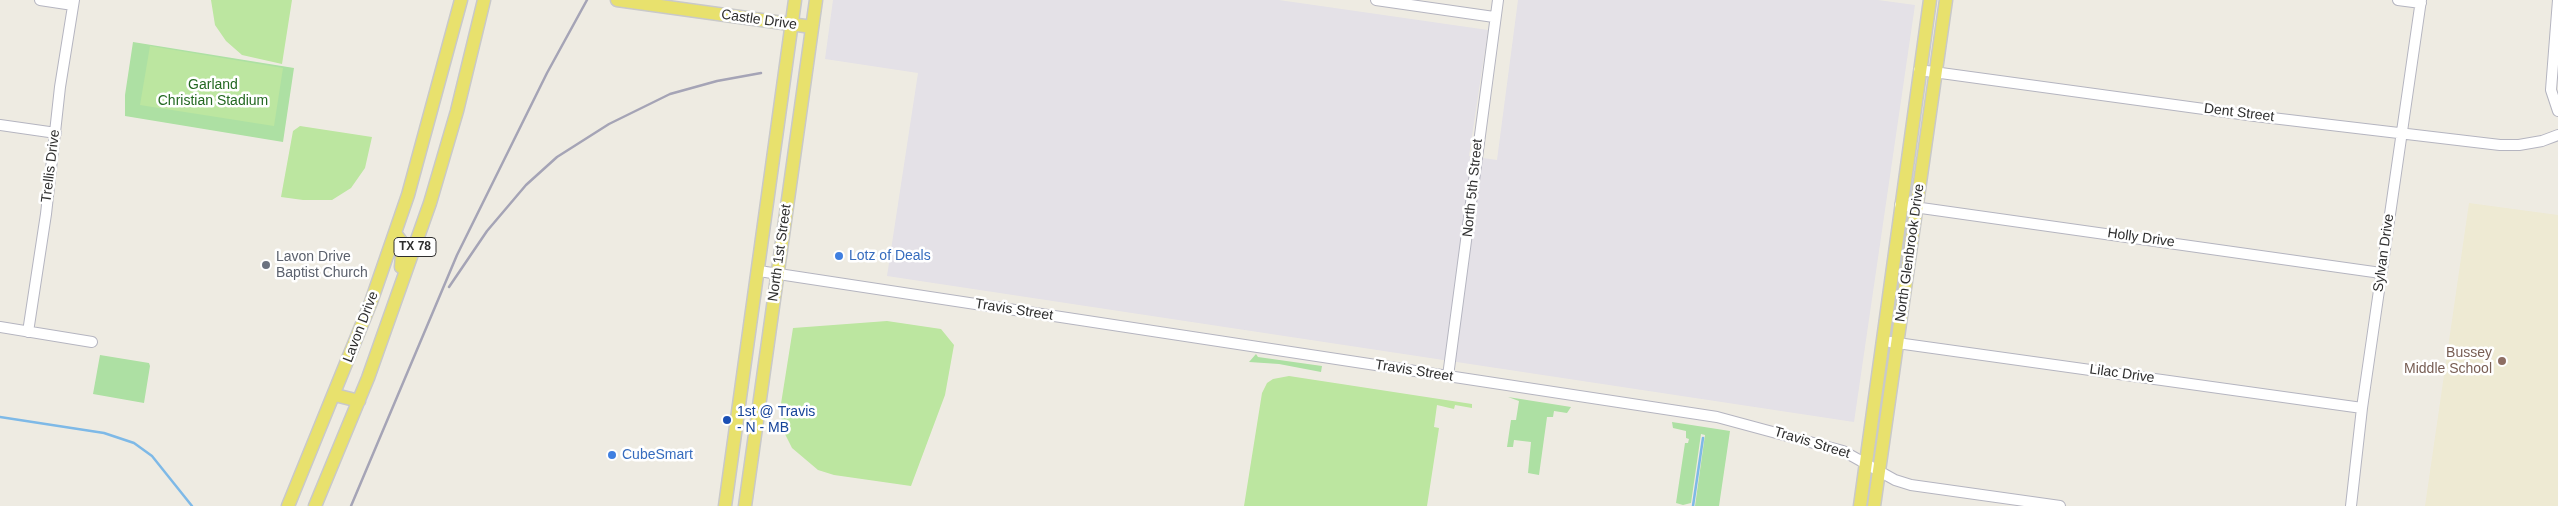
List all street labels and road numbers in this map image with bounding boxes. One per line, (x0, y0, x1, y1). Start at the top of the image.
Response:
street label: Castle Drive (720, 6, 798, 34)
street label: Dent Street (2203, 100, 2275, 126)
street label: Trellis Drive (38, 129, 64, 203)
street label: North 5th Street (1459, 138, 1487, 238)
street label: North Glenbrook Drive (1892, 183, 1928, 323)
street label: North 1st Street (765, 203, 795, 303)
street label: Sylvan Drive (2370, 213, 2398, 293)
street label: Holly Drive (2106, 225, 2176, 251)
road number: TX 78 (394, 238, 436, 256)
street label: Lavon Drive (340, 289, 382, 365)
street label: Travis Street (974, 296, 1054, 324)
street label: Travis Street (1374, 357, 1454, 385)
street label: Lilac Drive (2088, 361, 2156, 387)
street label: Travis Street (1772, 423, 1852, 463)

